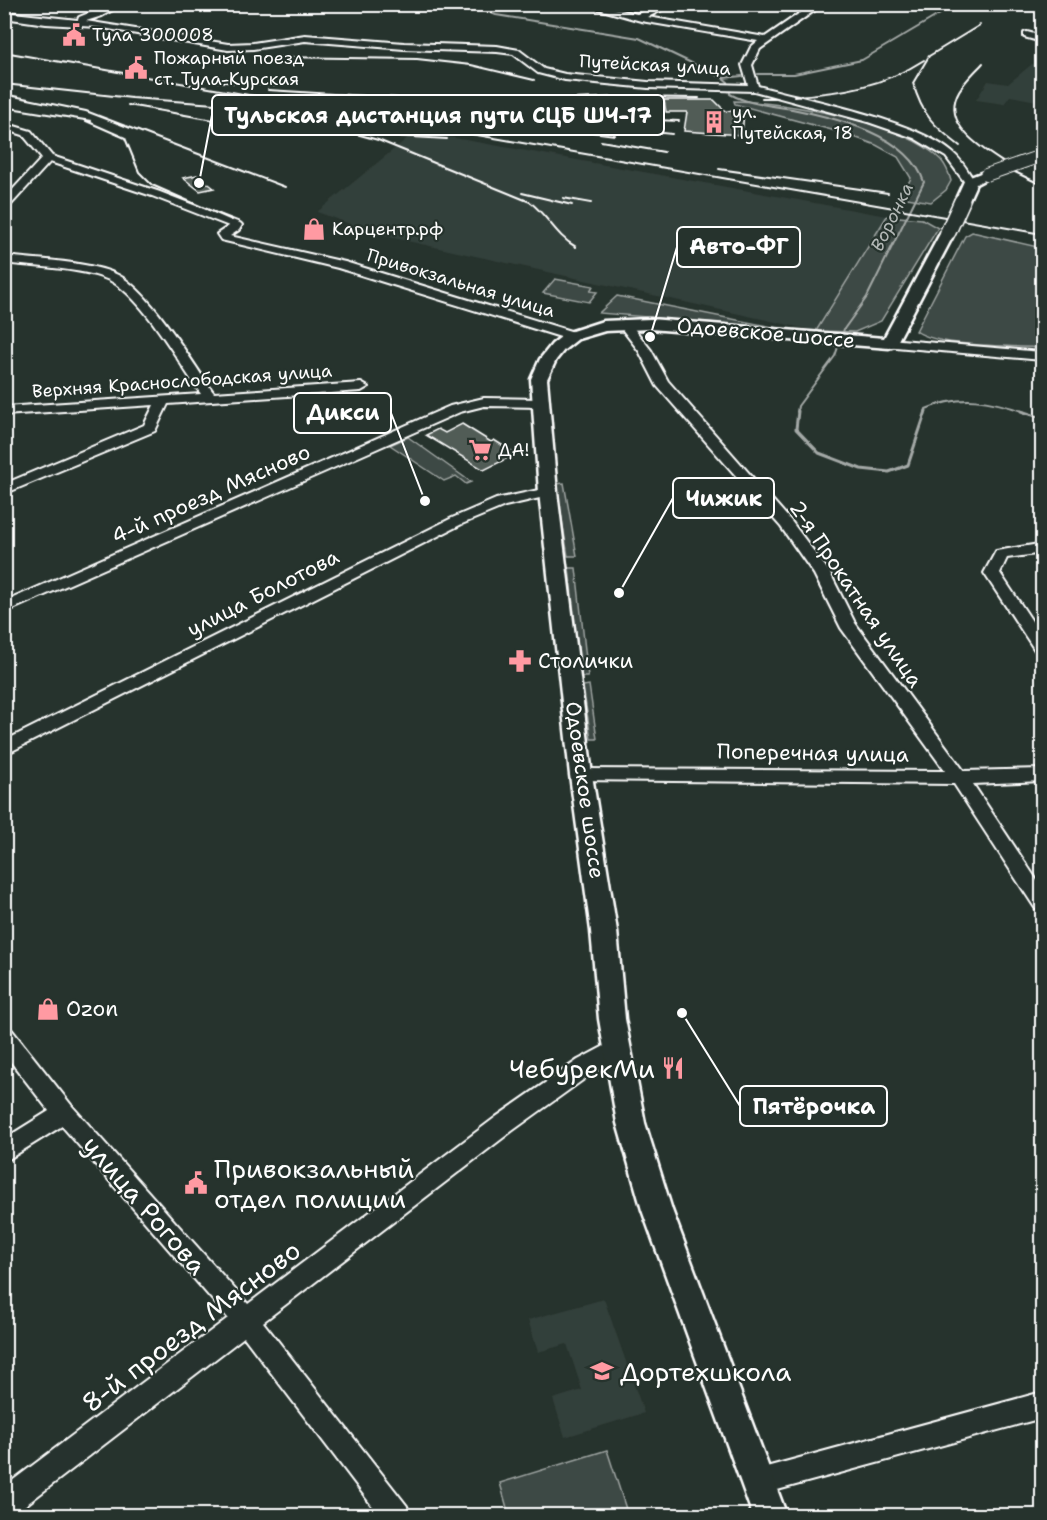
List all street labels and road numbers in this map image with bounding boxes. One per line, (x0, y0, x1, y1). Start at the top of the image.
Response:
street label: Путейская улица (579, 49, 731, 81)
street label: Привокзальная улица (364, 243, 558, 323)
street label: Одоевское шоссе (676, 311, 856, 355)
street label: Верхняя Краснослободская улица (31, 359, 333, 403)
street label: 4-й проезд Мясново (107, 438, 315, 550)
street label: 2-я Прокатная улица (783, 495, 929, 693)
street label: улица Болотова (182, 543, 344, 643)
street label: Одоевское шоссе (559, 700, 611, 880)
street label: Поперечная улица (717, 737, 909, 769)
street label: улица Рогова (75, 1128, 215, 1282)
street label: 8-й проезд Мясново (75, 1232, 307, 1420)

